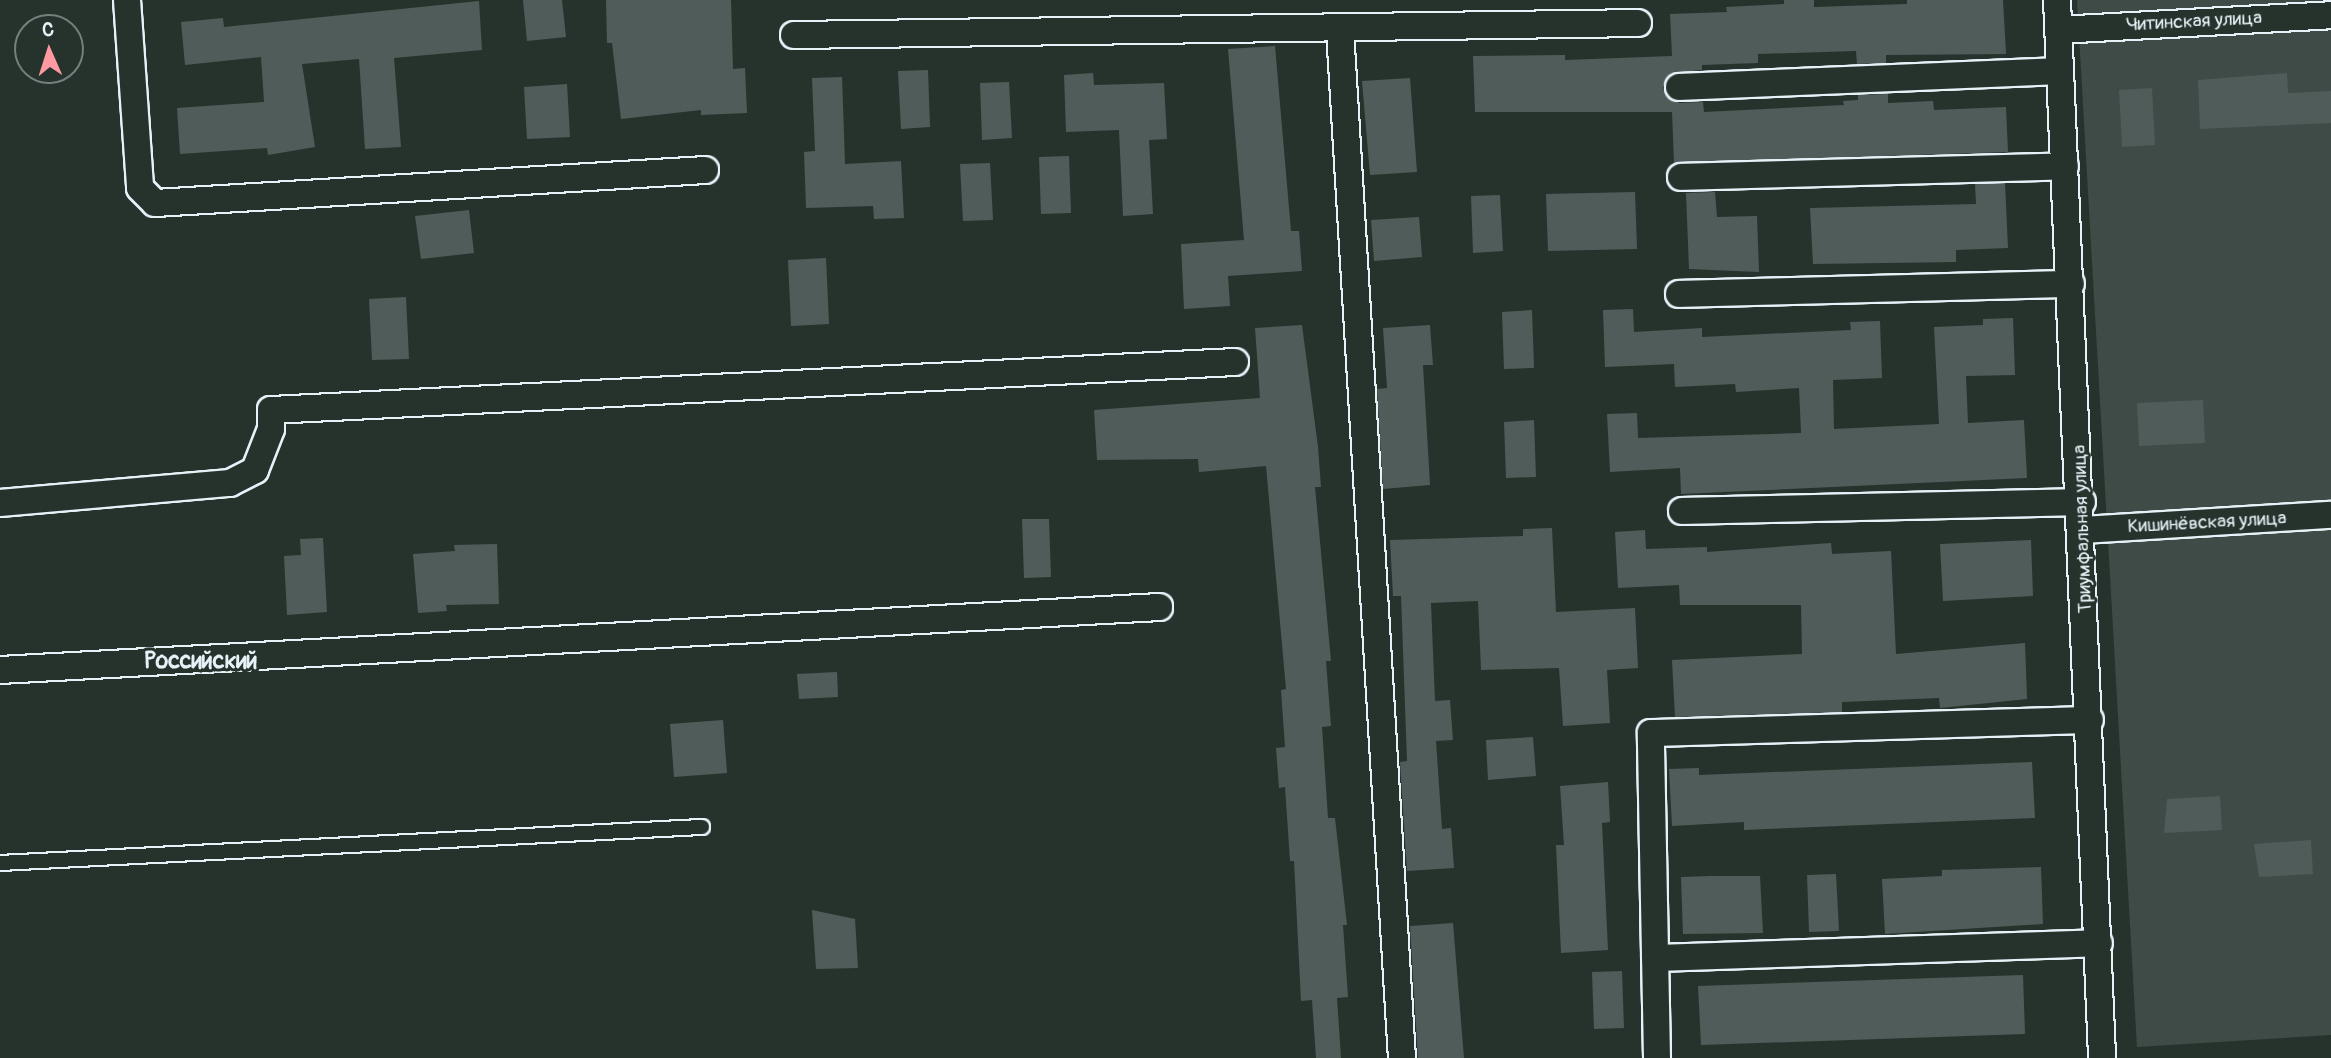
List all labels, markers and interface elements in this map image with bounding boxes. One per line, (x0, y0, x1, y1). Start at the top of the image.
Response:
street label: Читинская улица (2126, 7, 2262, 37)
north arrow (14, 14, 84, 84)
text: С (42, 18, 54, 42)
street label: Триумфальная улица (2069, 445, 2097, 613)
street label: Кишинёвская улица (2127, 507, 2287, 539)
district label: Российский (144, 647, 258, 675)

